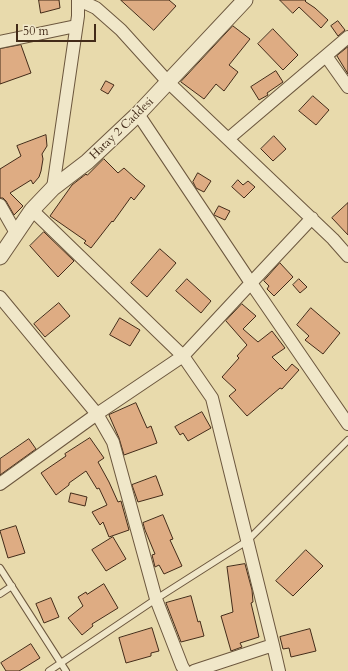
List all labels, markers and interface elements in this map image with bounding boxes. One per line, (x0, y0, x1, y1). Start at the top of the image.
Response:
scale bar (18, 16, 98, 42)
text: 50 m (23, 23, 49, 39)
street label: Hatay 2 Caddesi (87, 95, 157, 163)

